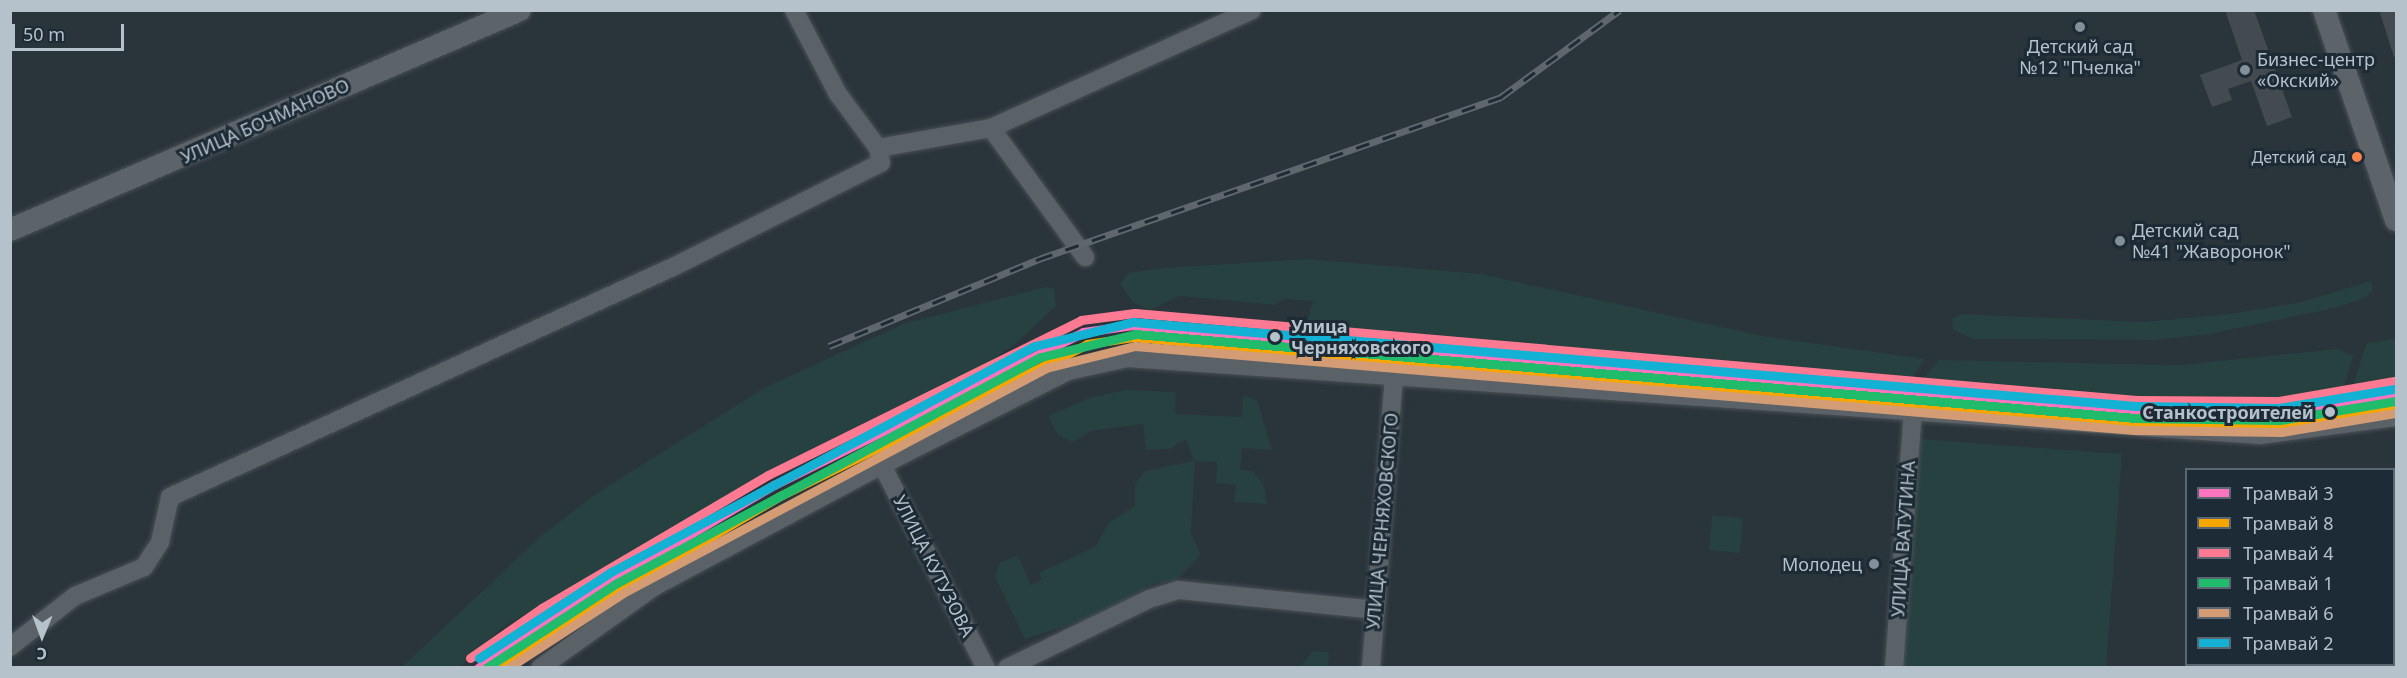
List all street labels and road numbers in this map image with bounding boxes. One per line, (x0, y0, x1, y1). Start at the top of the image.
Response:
street label: УЛИЦА БОЧМАНОВО (177, 74, 353, 168)
street label: УЛИЦА ЧЕРНЯХОВСКОГО (1362, 412, 1402, 630)
street label: УЛИЦА ВАТУТИНА (1887, 460, 1919, 618)
street label: УЛИЦА КУТУЗОВА (889, 492, 979, 640)

